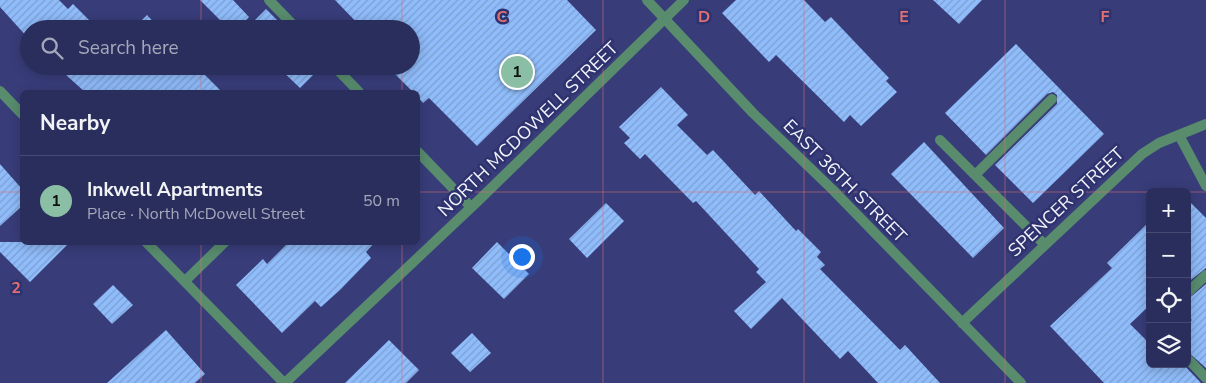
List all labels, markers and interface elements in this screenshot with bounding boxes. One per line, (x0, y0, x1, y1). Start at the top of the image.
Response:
text: C (497, 6, 508, 28)
text: D (698, 6, 710, 28)
text: E (899, 6, 909, 28)
text: F (1101, 6, 1110, 28)
search box (20, 20, 420, 75)
icon: search (38, 34, 66, 62)
text: Search here (78, 35, 179, 61)
street label: NORTH MCDOWELL STREET (433, 36, 624, 222)
pin: 1 (501, 53, 533, 91)
text: Nearby (40, 109, 110, 137)
street label: EAST 36TH STREET (778, 114, 912, 248)
street label: SPENCER STREET (1003, 142, 1129, 262)
text: Inkwell Apartments (87, 177, 263, 203)
map controls (1146, 188, 1191, 368)
button: + (1146, 188, 1191, 233)
text: 1 (51, 190, 61, 212)
text: 50 m (363, 190, 400, 212)
text: Place · North McDowell Street (87, 203, 305, 225)
button: − (1146, 233, 1191, 278)
your location (509, 244, 535, 270)
text: 2 (11, 277, 21, 299)
button: locate (1146, 278, 1191, 323)
button: layers (1146, 323, 1191, 368)

